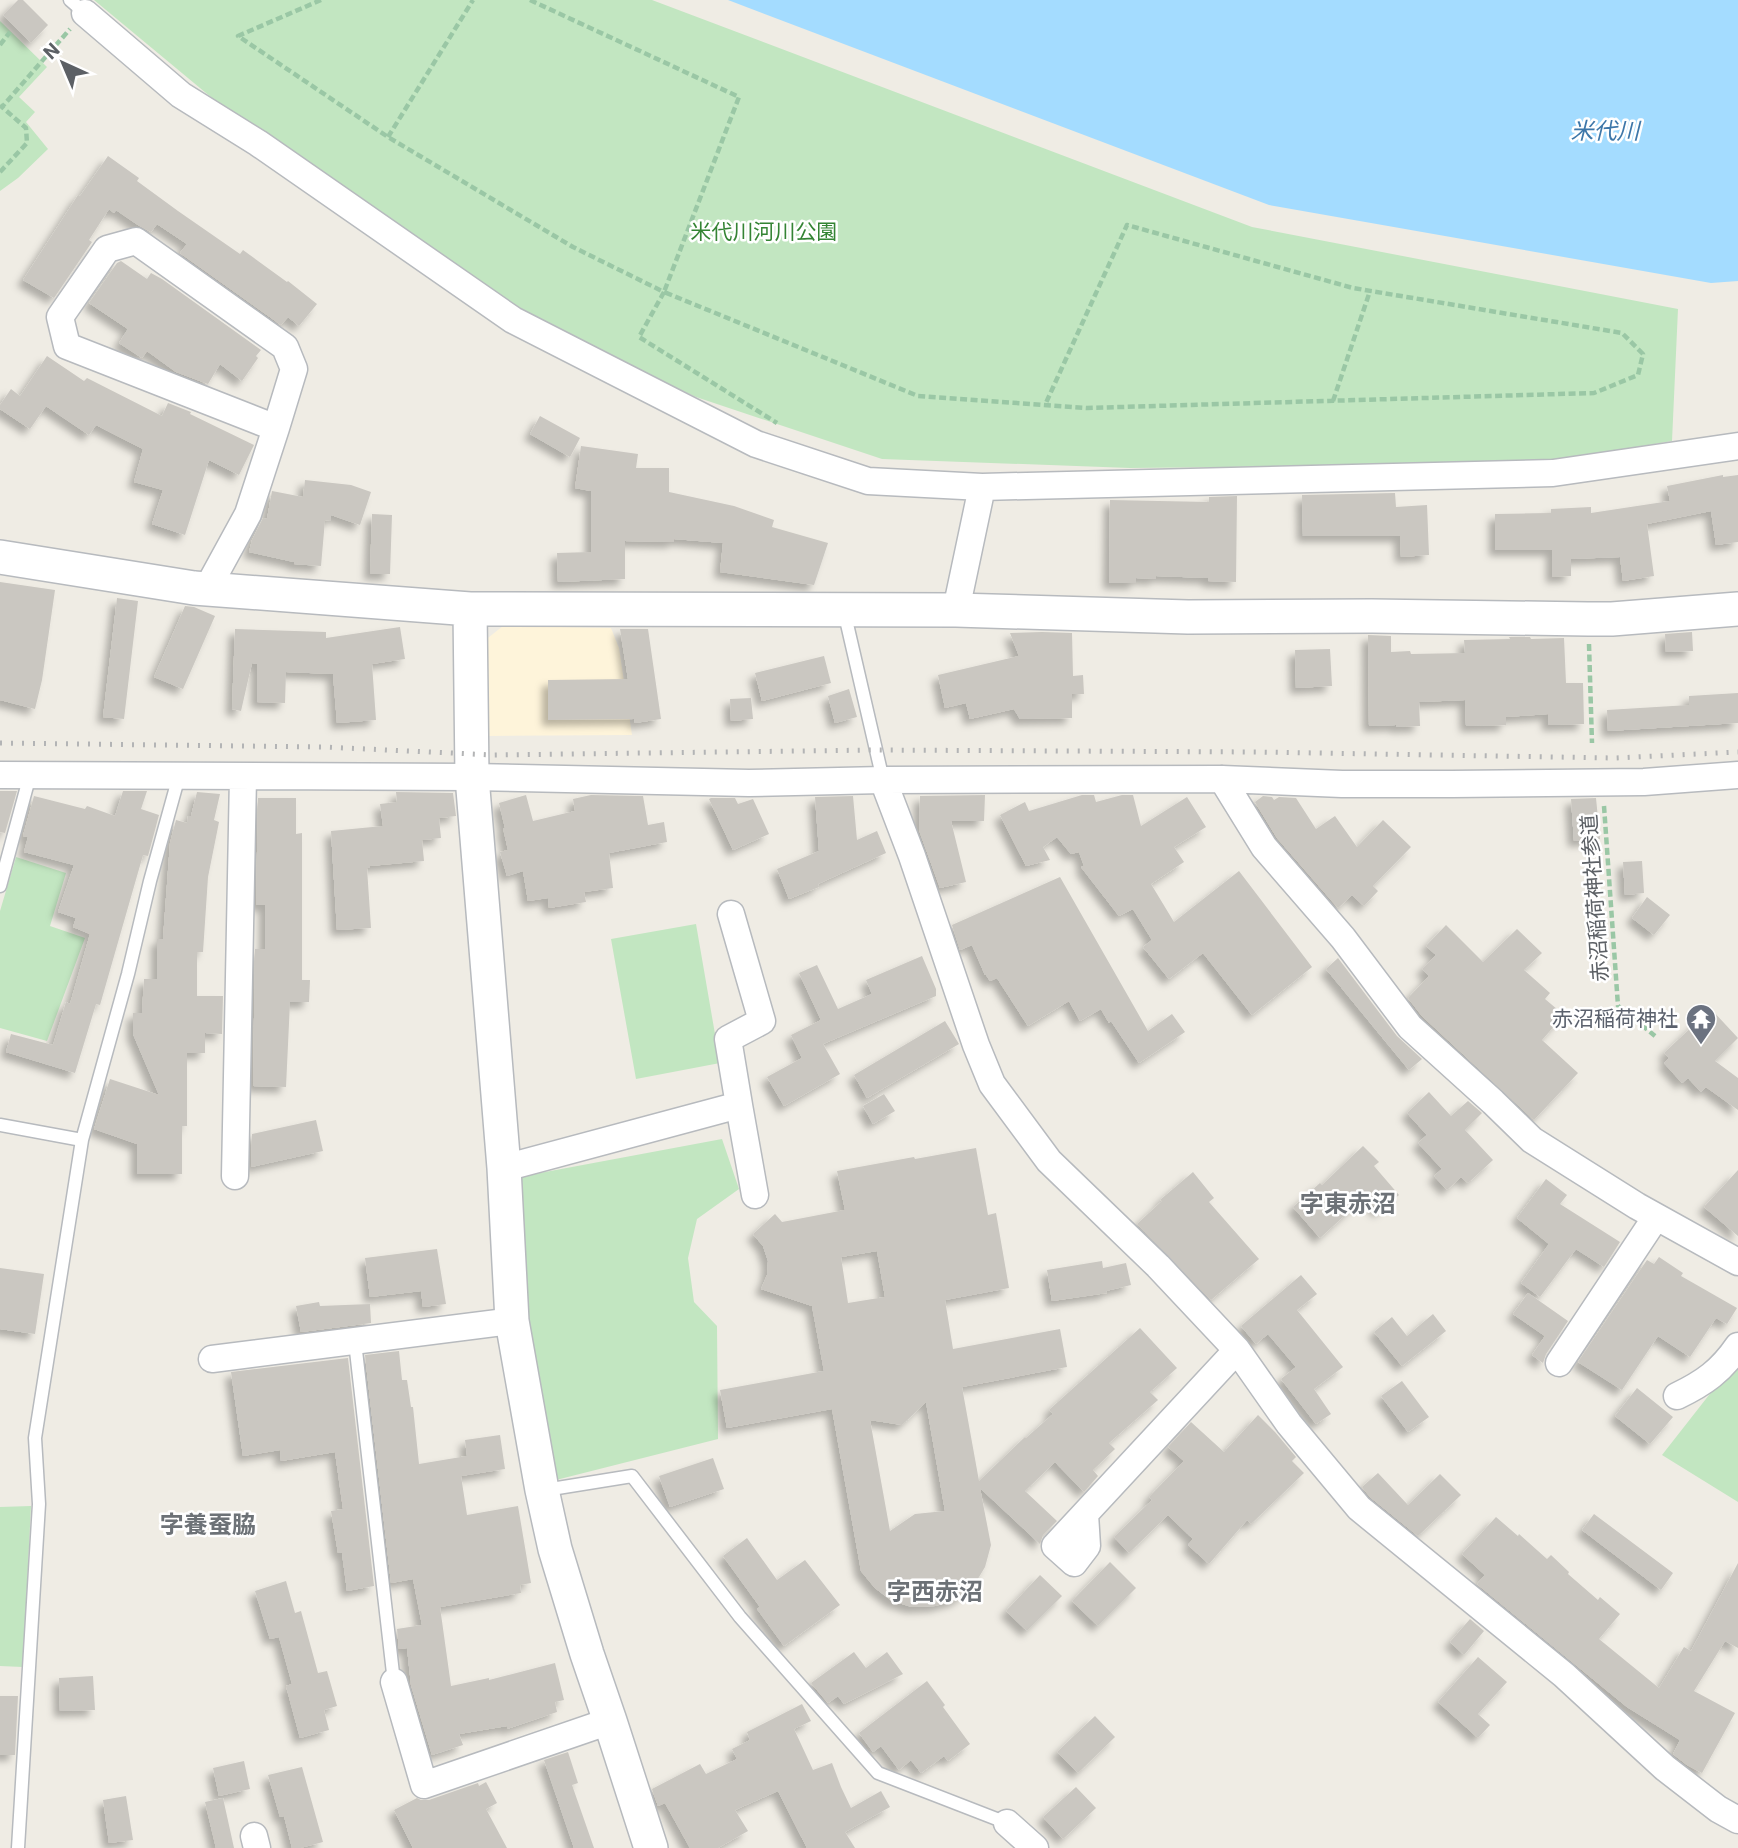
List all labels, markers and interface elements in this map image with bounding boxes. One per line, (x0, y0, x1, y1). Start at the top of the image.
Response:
north arrow (28, 28, 98, 98)
text: N (39, 38, 64, 64)
water label: 米代川 (1571, 118, 1643, 145)
park label: 米代川河川公園 (691, 220, 838, 244)
street label: 赤沼稲荷神社参道 (1577, 813, 1613, 983)
temple icon: 赤沼稲荷神社 (1684, 1002, 1718, 1046)
place label: 赤沼稲荷神社 (1552, 1007, 1678, 1031)
district label: 字東赤沼 (1300, 1190, 1396, 1218)
district label: 字養蚕脇 (160, 1511, 256, 1539)
district label: 字西赤沼 (887, 1578, 983, 1606)

